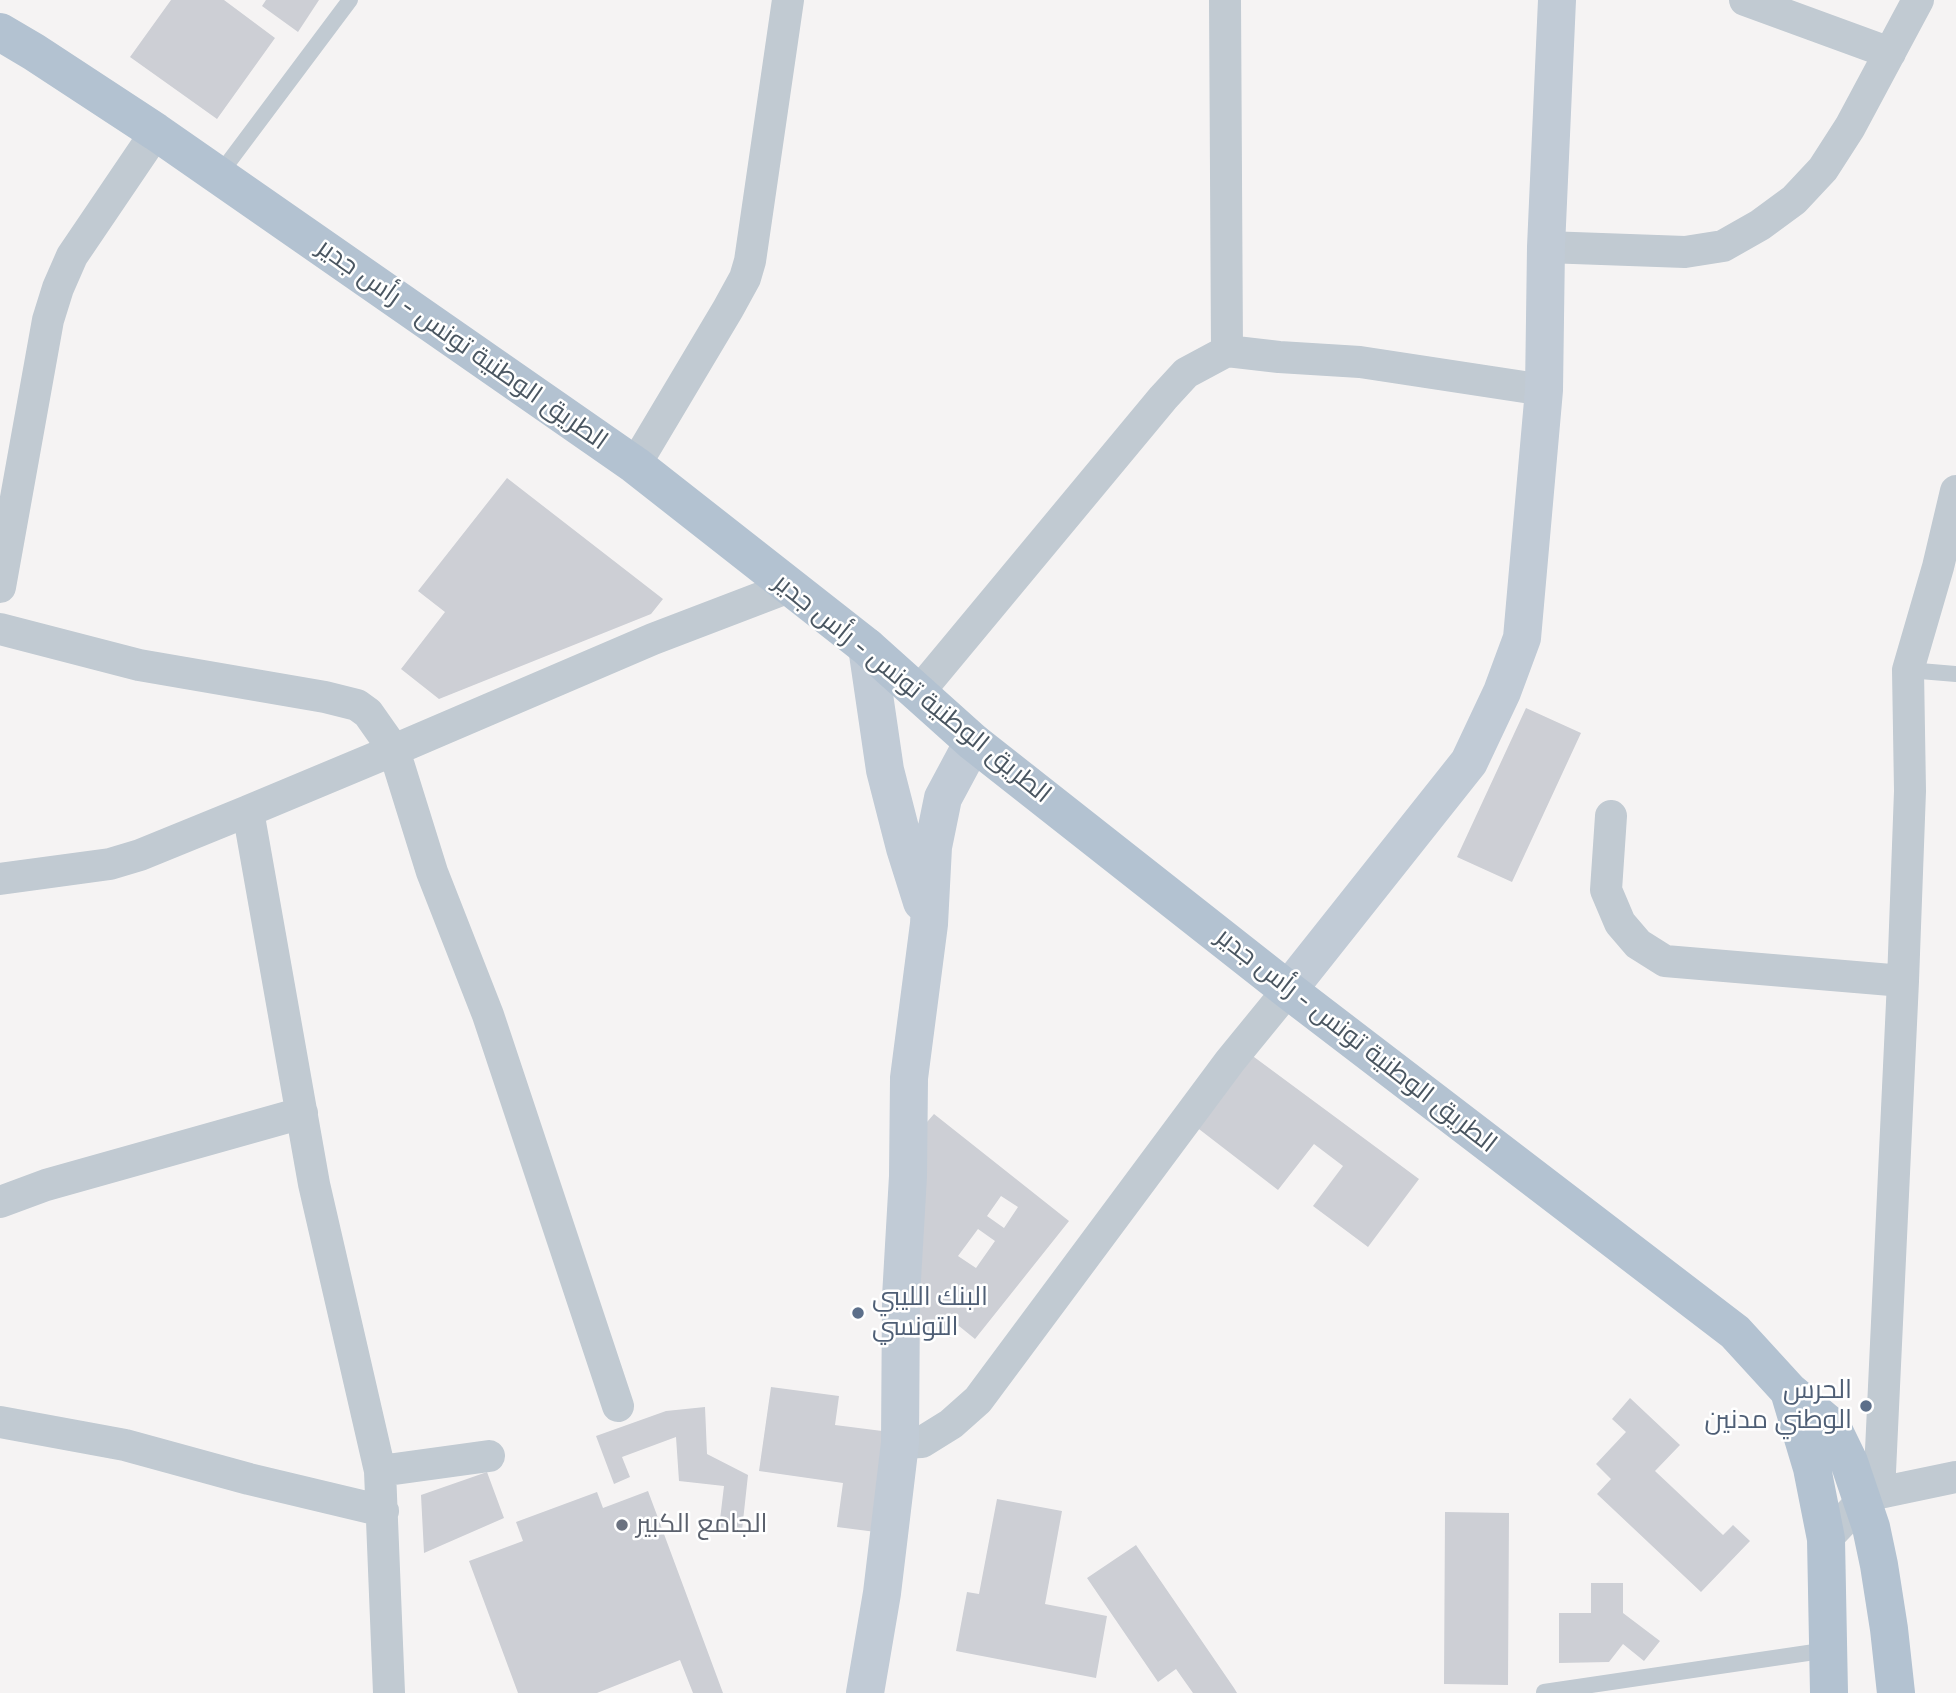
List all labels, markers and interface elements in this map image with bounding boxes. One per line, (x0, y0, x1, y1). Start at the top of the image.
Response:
street label: الطريق الوطنية تونس - رأس جدير (311, 233, 613, 457)
street label: الطريق الوطنية تونس - رأس جدير (767, 568, 1057, 810)
street label: الطريق الوطنية تونس - رأس جدير (1209, 922, 1503, 1160)
place label: البنك الليبي التونسي (872, 1282, 988, 1344)
marker: البنك الليبي التونسي (850, 1305, 866, 1321)
place label: الحرس الوطني مدنين (1705, 1375, 1852, 1436)
marker: الحرس الوطني مدنين (1858, 1398, 1874, 1414)
place label: الجامع الكبير (636, 1509, 768, 1541)
marker: الجامع الكبير (614, 1517, 630, 1533)

